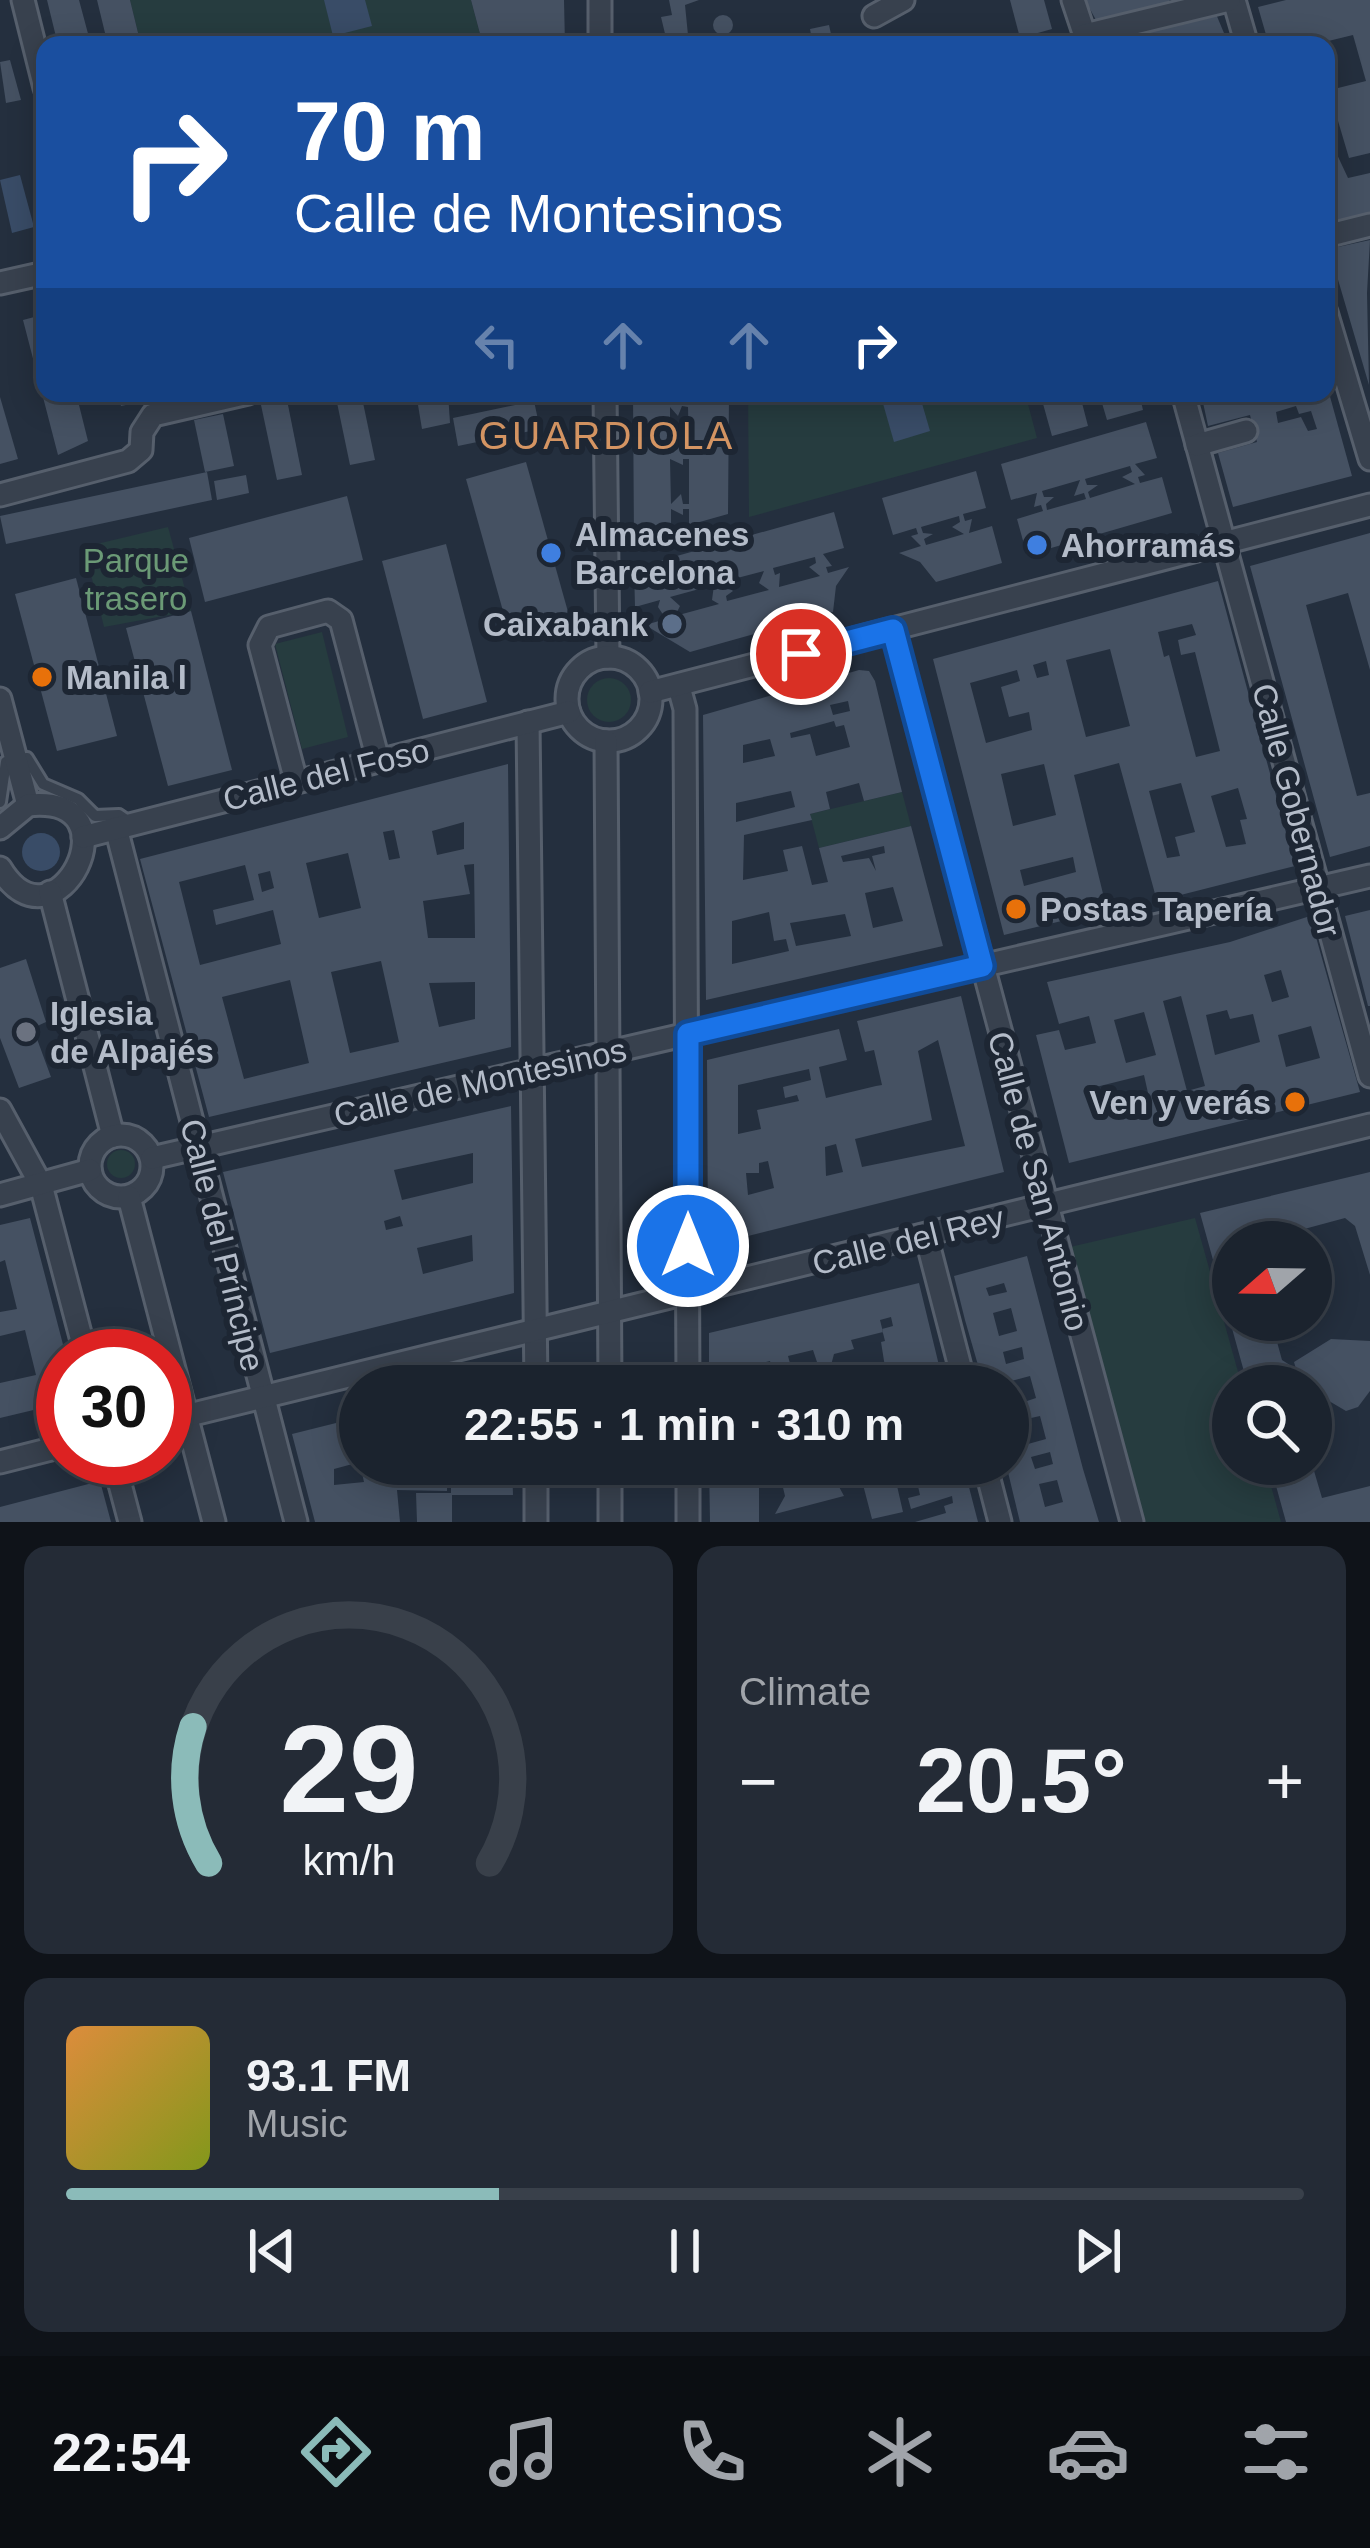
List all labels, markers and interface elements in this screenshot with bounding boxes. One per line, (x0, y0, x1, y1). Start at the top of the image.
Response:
icon: right (96, 84, 252, 240)
text: 70 m (294, 84, 485, 178)
text: Calle de Montesinos (294, 183, 783, 243)
icon: left (464, 312, 530, 378)
icon: ahead (590, 312, 656, 378)
icon: ahead (716, 312, 782, 378)
icon: right (842, 312, 908, 378)
district label: GUARDIOLA (479, 414, 735, 457)
place label: Almacenes Barcelona (575, 516, 749, 591)
place label: Ahorramás (1061, 527, 1235, 564)
marker: Ahorramás (1024, 532, 1050, 558)
marker: Almacenes Barcelona (538, 540, 564, 566)
park label: Parque trasero (83, 542, 189, 617)
pin (750, 603, 852, 705)
place label: Caixabank (483, 606, 649, 643)
marker: Caixabank (659, 611, 685, 637)
icon: arrive (768, 621, 834, 687)
place label: Manila l (66, 659, 187, 696)
marker: Manila l (29, 664, 55, 690)
street label: Calle Gobernador (1245, 680, 1348, 941)
street label: Calle del Foso (219, 731, 433, 818)
place label: Postas Tapería (1040, 891, 1273, 928)
marker: Postas Tapería (1003, 896, 1029, 922)
place label: Iglesia de Alpajés (50, 995, 214, 1070)
marker: Iglesia de Alpajés (13, 1019, 39, 1045)
street label: Calle de San Antonio (981, 1027, 1096, 1335)
street label: Calle de Montesinos (330, 1031, 630, 1134)
place label: Ven y verás (1089, 1084, 1271, 1121)
marker: Ven y verás (1282, 1089, 1308, 1115)
street label: Calle del Príncipe (173, 1115, 272, 1375)
position arrow (625, 1183, 751, 1309)
street label: Calle del Rey (808, 1199, 1008, 1282)
north arrow (1212, 1221, 1332, 1341)
map controls (1212, 1221, 1332, 1485)
speed limit sign: 30 (36, 1329, 192, 1485)
button: search (1212, 1365, 1332, 1485)
text: 22:55 · 1 min · 310 m (464, 1399, 904, 1450)
text: Climate (739, 1670, 871, 1713)
text: 29 (279, 1699, 418, 1838)
text: 20.5° (916, 1731, 1127, 1831)
text: − (739, 1744, 778, 1818)
text: + (1265, 1744, 1304, 1818)
text: km/h (302, 1836, 395, 1884)
text: 93.1 FM (246, 2050, 411, 2101)
text: Music (246, 2102, 348, 2145)
icon: previous (239, 2218, 305, 2284)
icon: pause (652, 2218, 718, 2284)
icon: next (1065, 2218, 1131, 2284)
icon: directions (294, 2410, 378, 2494)
icon: music (482, 2410, 566, 2494)
icon: phone (670, 2410, 754, 2494)
icon: climate (858, 2410, 942, 2494)
icon: car (1046, 2410, 1130, 2494)
icon: filters (1234, 2410, 1318, 2494)
text: 22:54 (52, 2422, 190, 2482)

